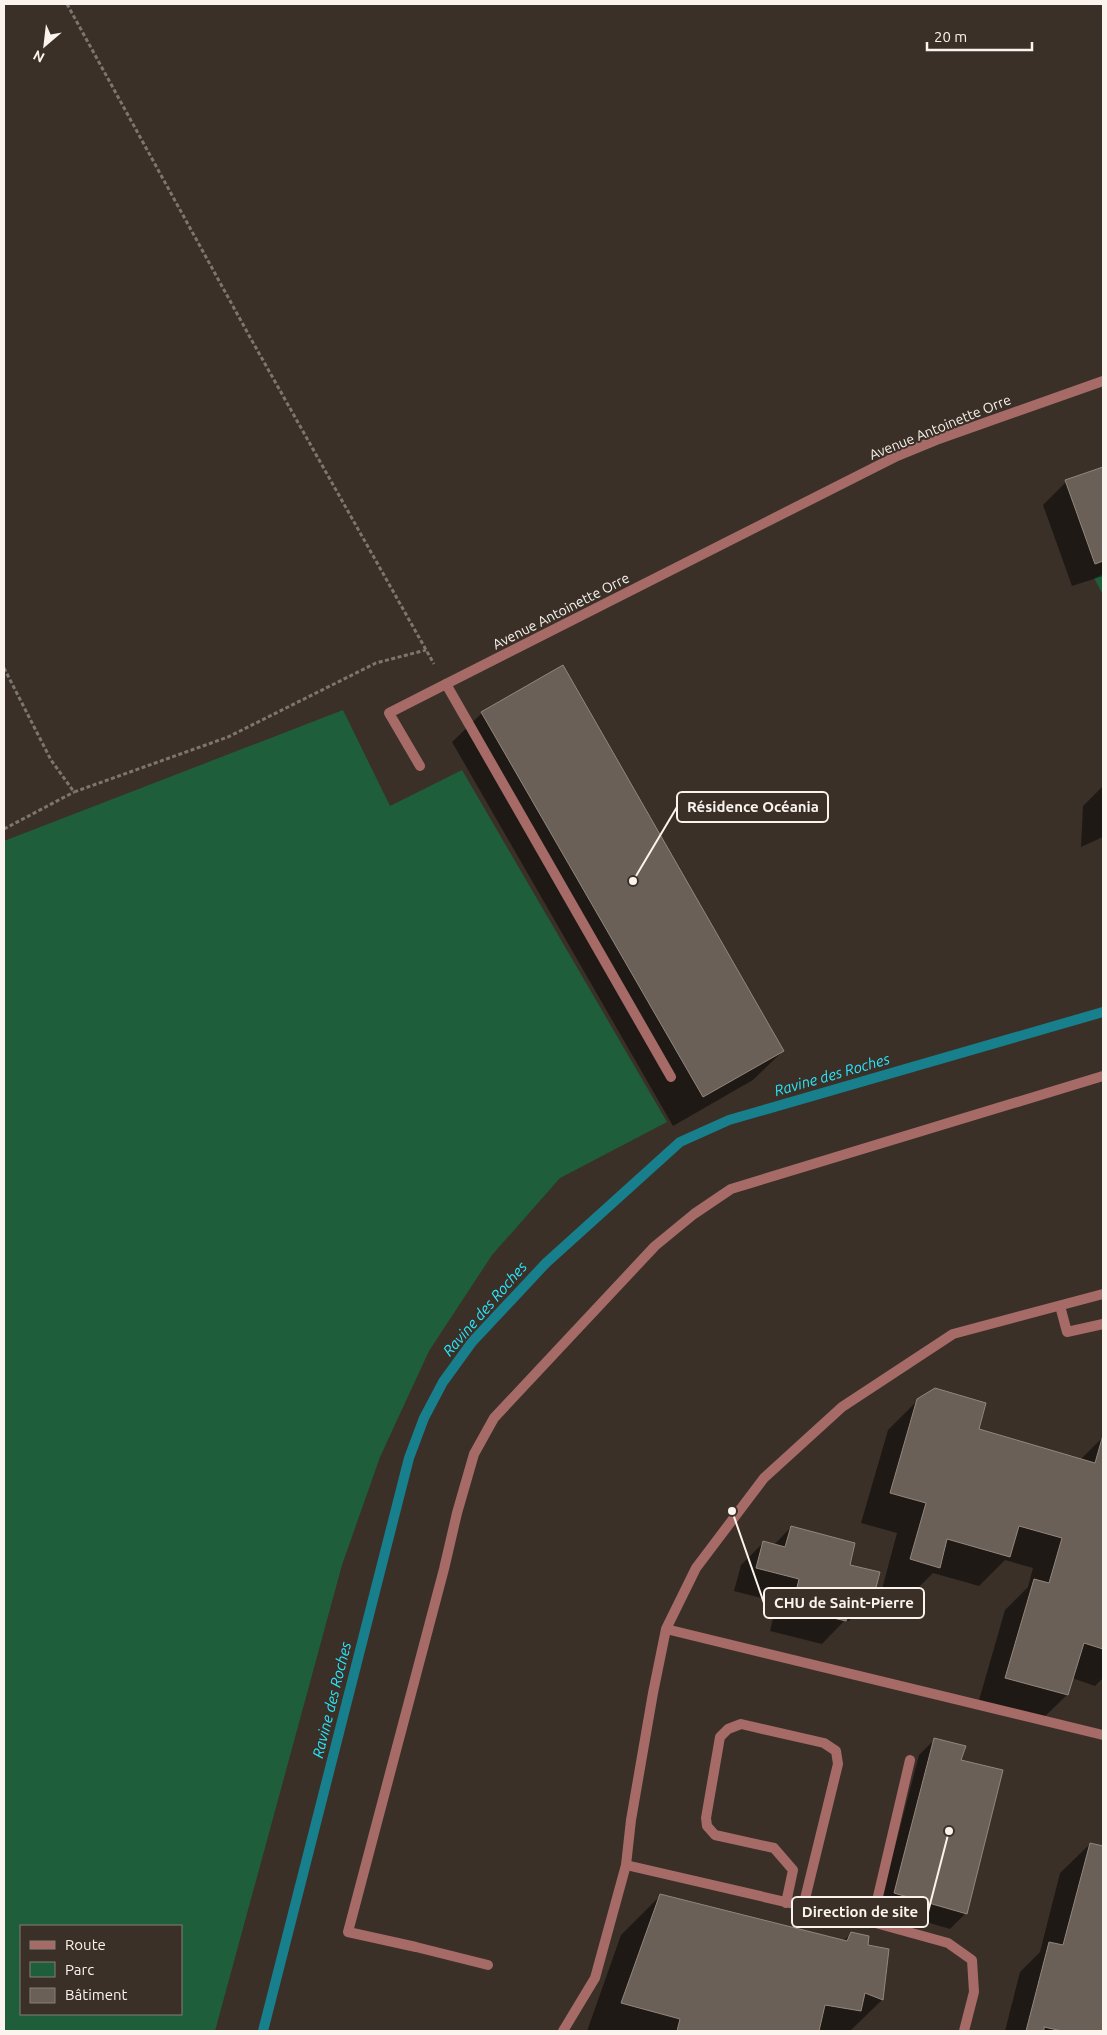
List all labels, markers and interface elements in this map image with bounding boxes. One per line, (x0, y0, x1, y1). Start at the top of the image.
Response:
north arrow (20, 20, 70, 70)
scale bar (927, 20, 1032, 52)
text: 20 m (934, 28, 967, 45)
text: N (31, 47, 47, 66)
street label: Avenue Antoinette Orre (867, 391, 1013, 463)
street label: Avenue Antoinette Orre (490, 570, 632, 652)
callout: Résidence Océania (677, 792, 828, 822)
text: Résidence Océania (687, 798, 819, 815)
water label: Ravine des Roches (772, 1050, 892, 1099)
water label: Ravine des Roches (439, 1258, 531, 1359)
callout: CHU de Saint-Pierre (764, 1588, 924, 1618)
text: CHU de Saint-Pierre (774, 1594, 914, 1611)
water label: Ravine des Roches (309, 1639, 354, 1760)
callout: Direction de site (792, 1897, 928, 1927)
text: Direction de site (802, 1903, 918, 1920)
legend (20, 1925, 182, 2015)
text: Route (65, 1936, 106, 1953)
text: Parc (65, 1961, 94, 1978)
text: Bâtiment (65, 1986, 128, 2003)

